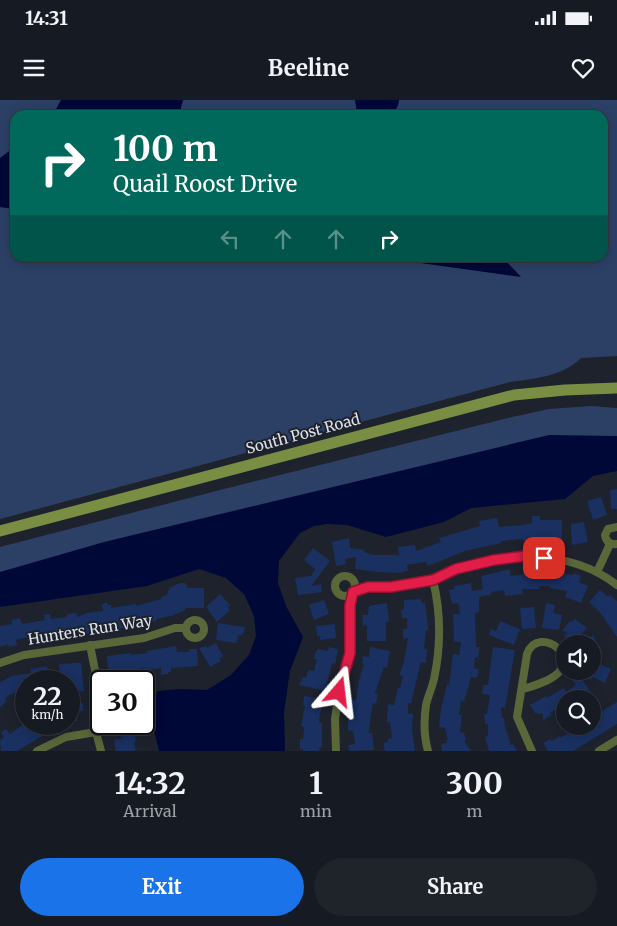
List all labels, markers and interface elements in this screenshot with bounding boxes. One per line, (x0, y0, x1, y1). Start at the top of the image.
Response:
text: 14:31 (25, 6, 68, 30)
icon: menu (20, 54, 48, 82)
text: Beeline (268, 54, 349, 82)
icon: heart (569, 54, 597, 82)
text: 100 m (113, 127, 218, 171)
icon: right (30, 130, 95, 195)
text: Quail Roost Drive (113, 170, 297, 198)
icon: left (216, 225, 244, 253)
icon: ahead (269, 225, 297, 253)
icon: ahead (322, 225, 350, 253)
icon: right (375, 225, 403, 253)
street label: South Post Road (244, 409, 362, 458)
pin (523, 537, 565, 579)
icon: arrive (530, 544, 558, 572)
street label: Hunters Run Way (26, 610, 154, 649)
map controls (556, 635, 601, 735)
button: sound (556, 635, 601, 680)
position arrow (312, 665, 364, 717)
speed limit sign: 30 (90, 670, 155, 735)
text: 22 (33, 680, 62, 712)
button: search (556, 690, 601, 735)
text: km/h (32, 707, 63, 722)
text: 14:32 (114, 764, 186, 802)
text: 1 (309, 764, 323, 802)
text: 300 (446, 764, 503, 802)
text: Arrival (123, 801, 177, 821)
text: min (300, 801, 332, 821)
text: m (466, 801, 482, 821)
button: Exit (20, 858, 304, 916)
button: Share (314, 858, 597, 916)

